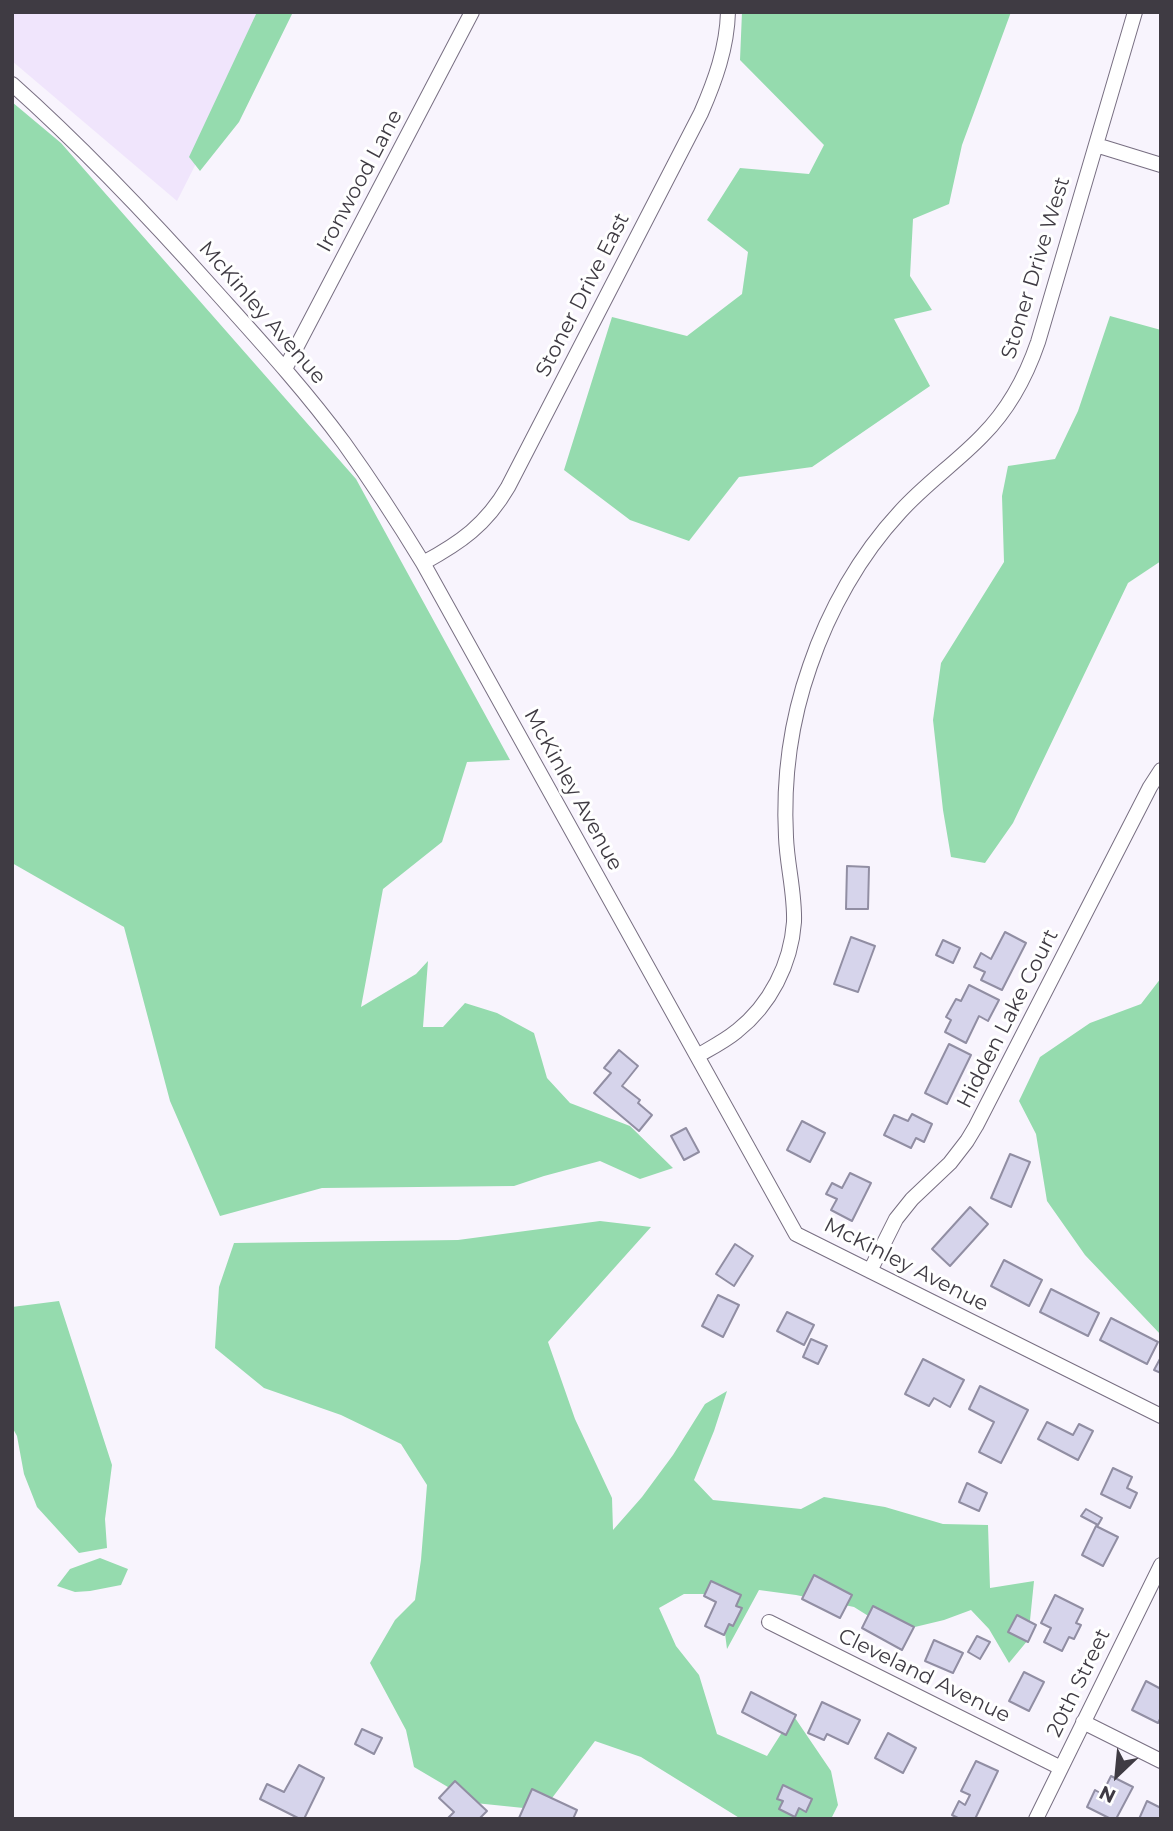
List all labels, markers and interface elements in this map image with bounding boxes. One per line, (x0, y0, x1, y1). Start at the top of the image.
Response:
street label: Ironwood Lane (312, 106, 408, 256)
street label: Stoner Drive West (996, 174, 1076, 362)
street label: Stoner Drive East (531, 209, 635, 381)
street label: McKinley Avenue (193, 236, 331, 390)
street label: McKinley Avenue (518, 705, 628, 875)
street label: Hidden Lake Court (952, 925, 1064, 1113)
street label: McKinley Avenue (820, 1213, 992, 1317)
street label: Cleveland Avenue (834, 1623, 1014, 1729)
street label: 20th Street (1042, 1625, 1116, 1741)
north arrow (1082, 1740, 1152, 1810)
text: N (1096, 1781, 1120, 1808)

